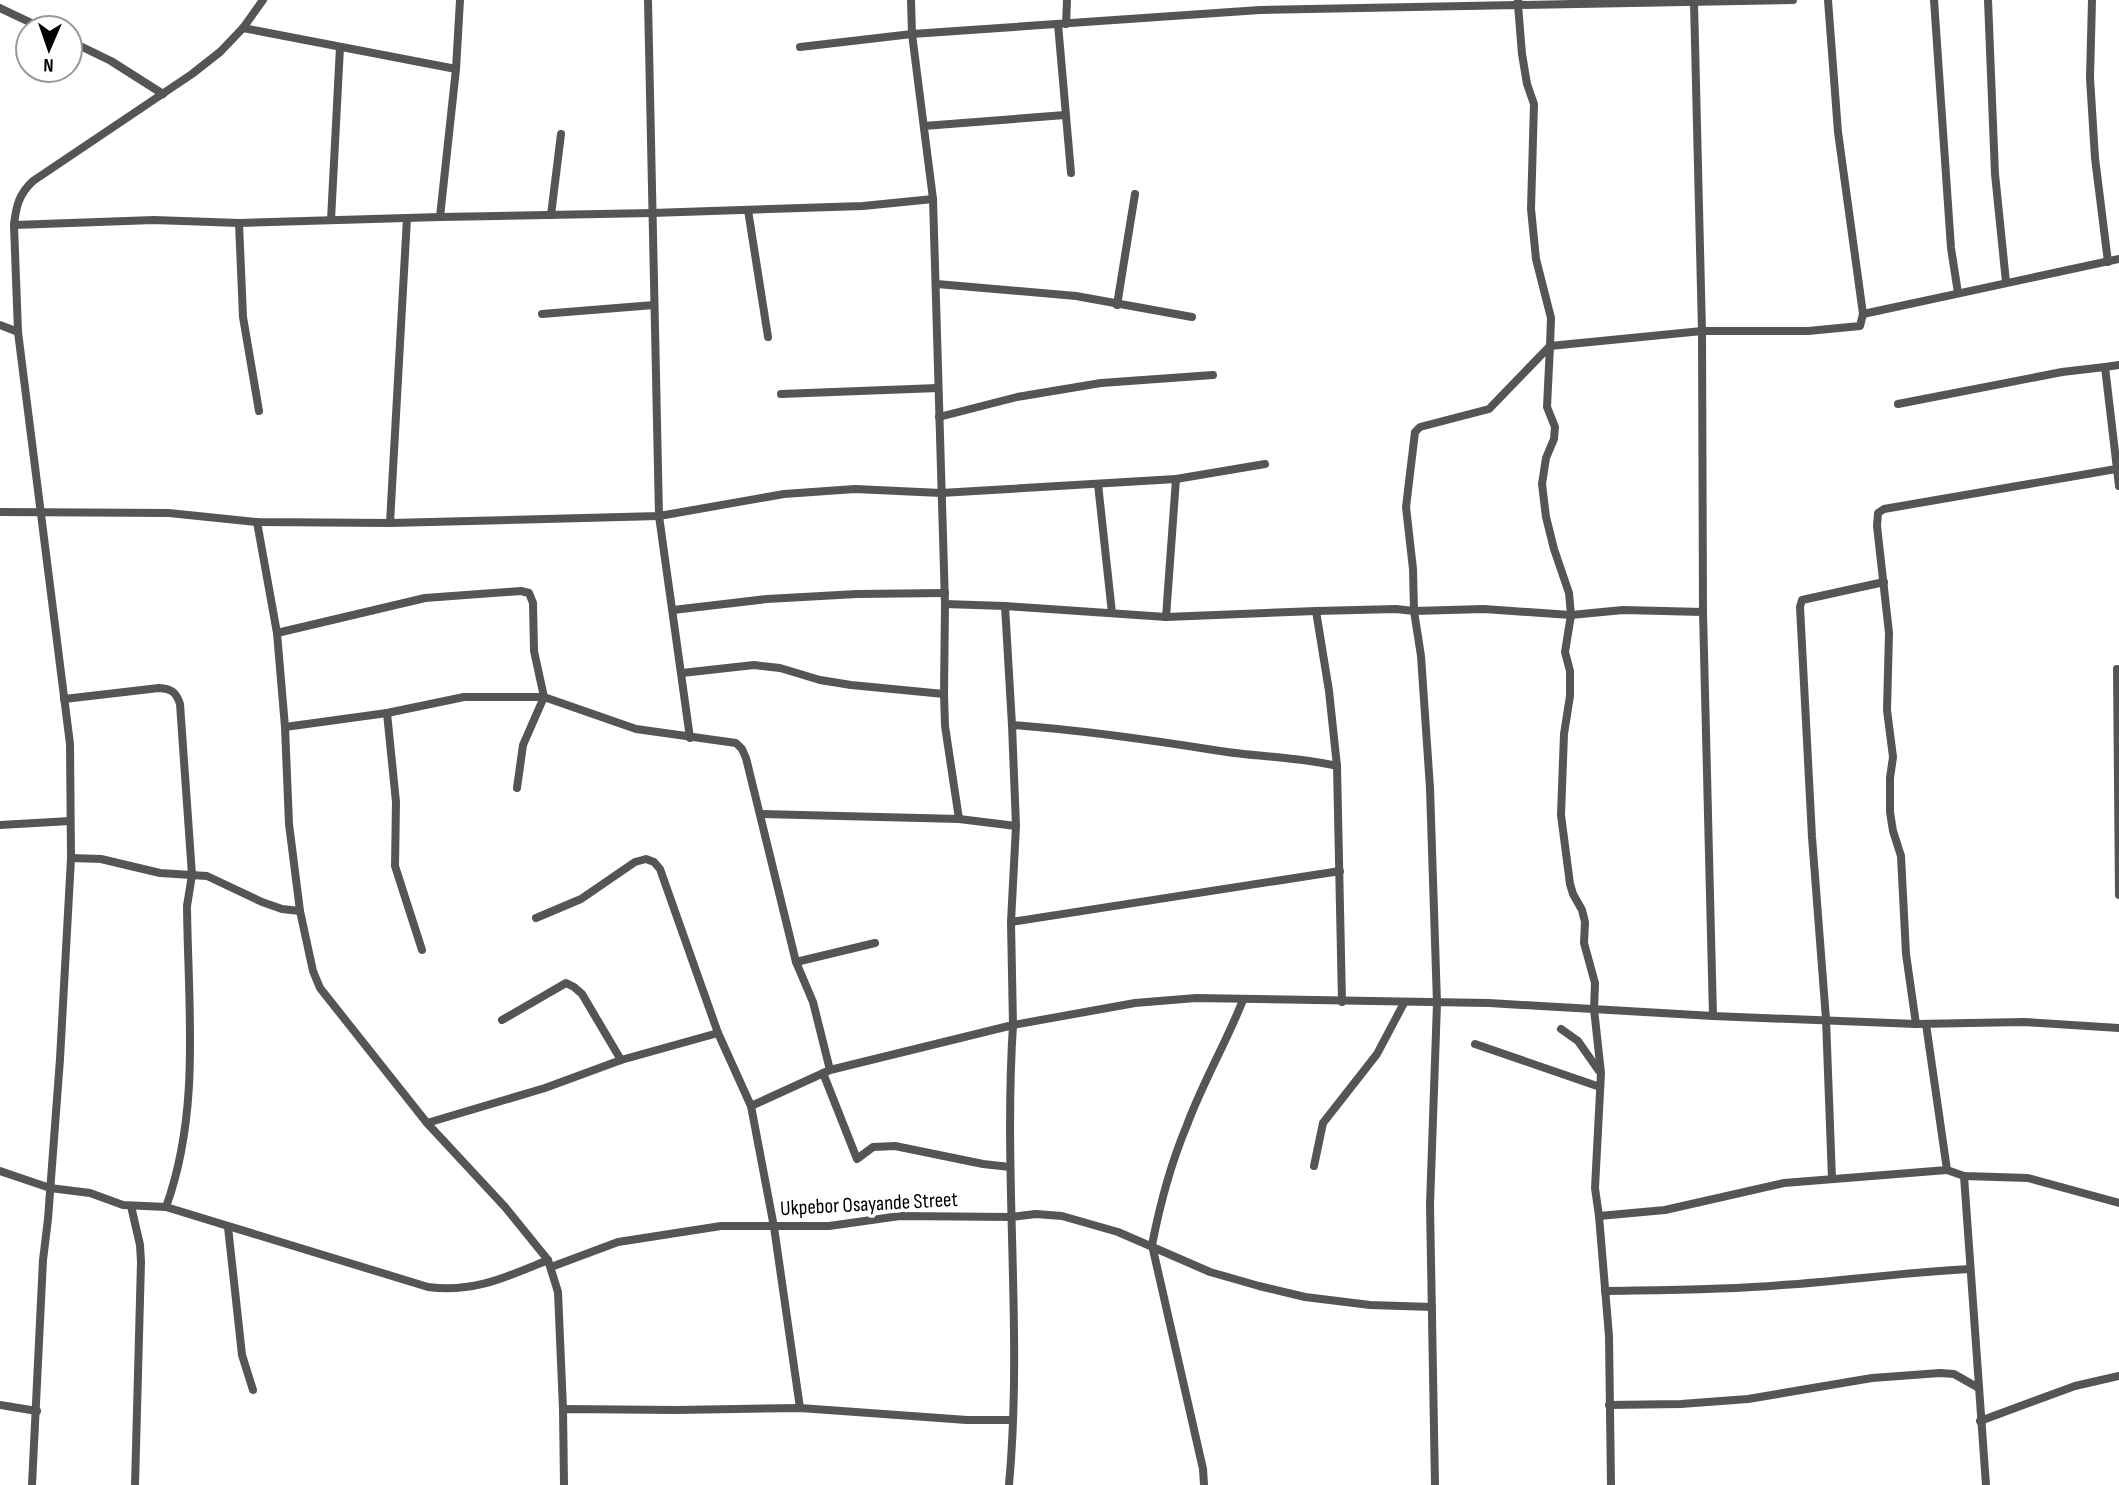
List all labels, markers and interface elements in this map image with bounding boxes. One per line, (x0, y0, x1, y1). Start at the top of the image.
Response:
north arrow (14, 14, 84, 84)
text: N (43, 53, 54, 76)
street label: Ukpebor Osayande Street (780, 1187, 958, 1221)

